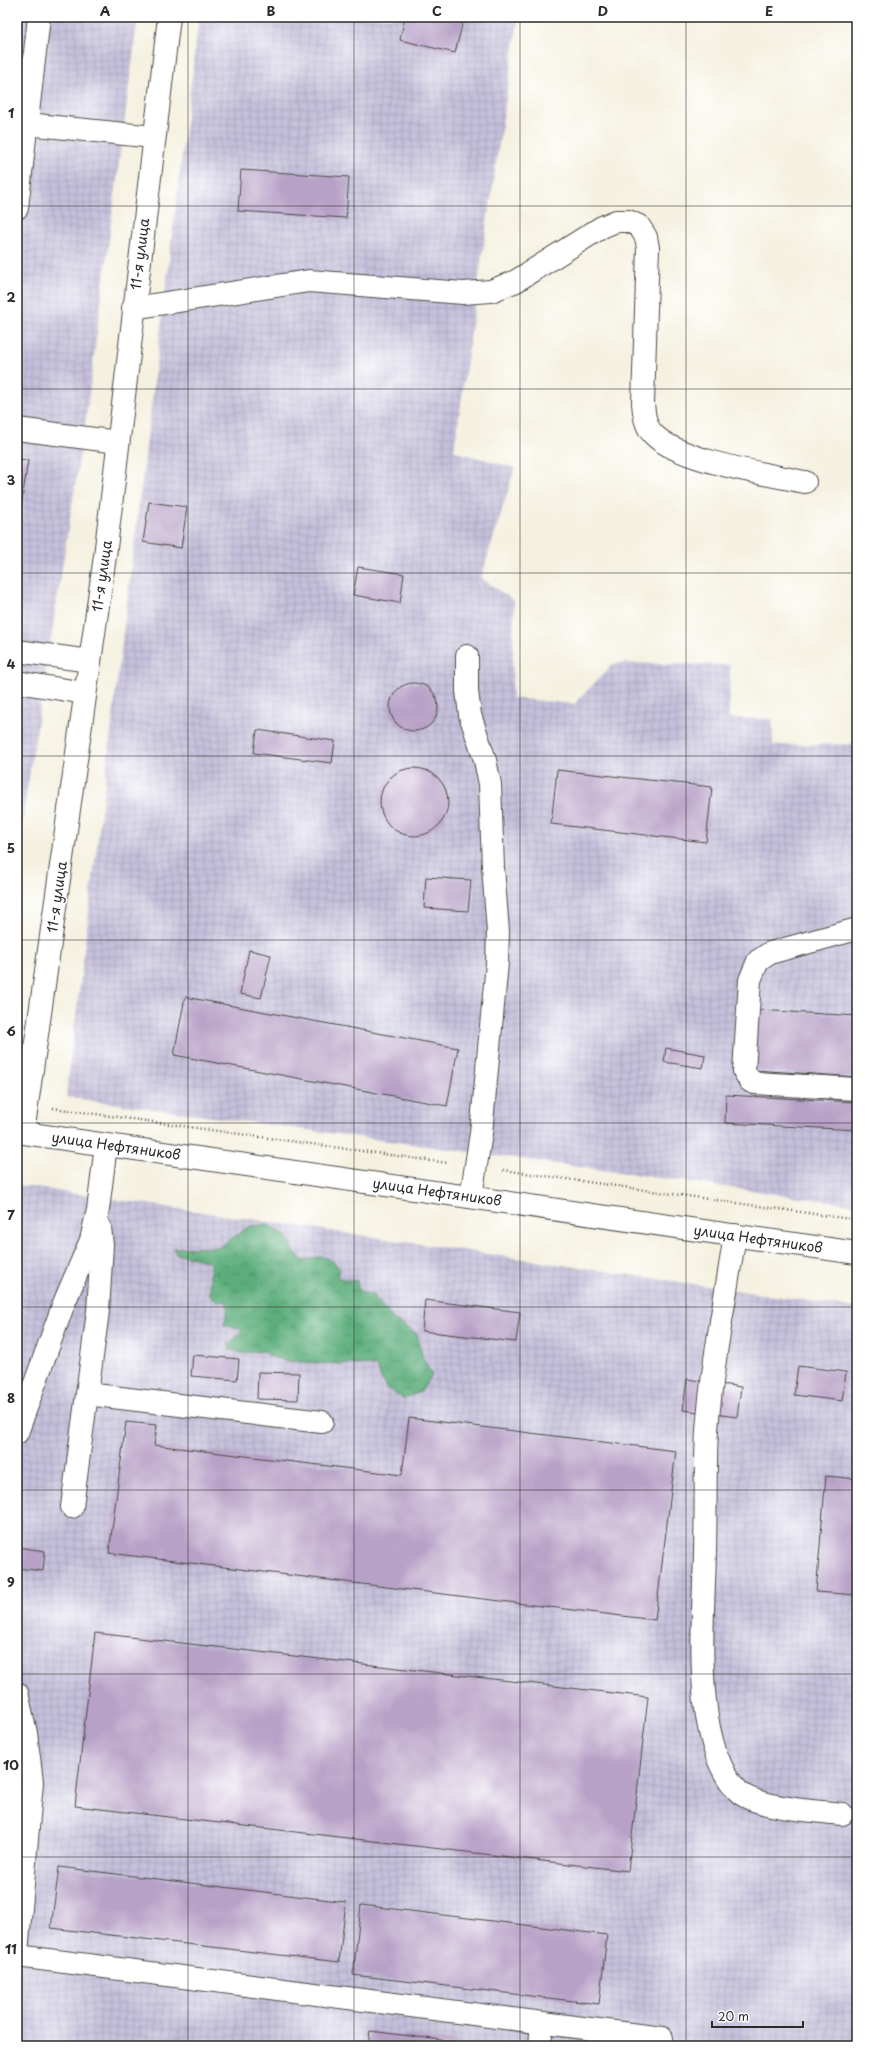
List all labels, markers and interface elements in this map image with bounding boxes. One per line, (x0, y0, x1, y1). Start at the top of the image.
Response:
text: A (100, 1, 110, 20)
text: B (267, 1, 276, 20)
text: C (432, 1, 442, 20)
text: D (598, 1, 608, 20)
text: E (765, 1, 773, 20)
text: 1 (8, 103, 14, 122)
street label: 11-я улица (125, 217, 154, 291)
text: 2 (6, 287, 16, 306)
text: 3 (7, 470, 16, 489)
street label: 11-я улица (86, 539, 117, 613)
text: 4 (7, 654, 16, 673)
text: 5 (7, 838, 15, 857)
street label: 11-я улица (41, 860, 72, 934)
text: 6 (6, 1021, 16, 1040)
street label: улица Нефтяников (50, 1126, 182, 1165)
street label: улица Нефтяников (371, 1172, 503, 1211)
text: 7 (7, 1205, 15, 1224)
street label: улица Нефтяников (692, 1219, 824, 1258)
text: 8 (7, 1388, 15, 1407)
text: 9 (7, 1572, 15, 1591)
text: 10 (3, 1755, 19, 1774)
text: 11 (5, 1939, 17, 1958)
scale bar (712, 2003, 803, 2029)
text: 20 m (718, 2007, 749, 2025)

